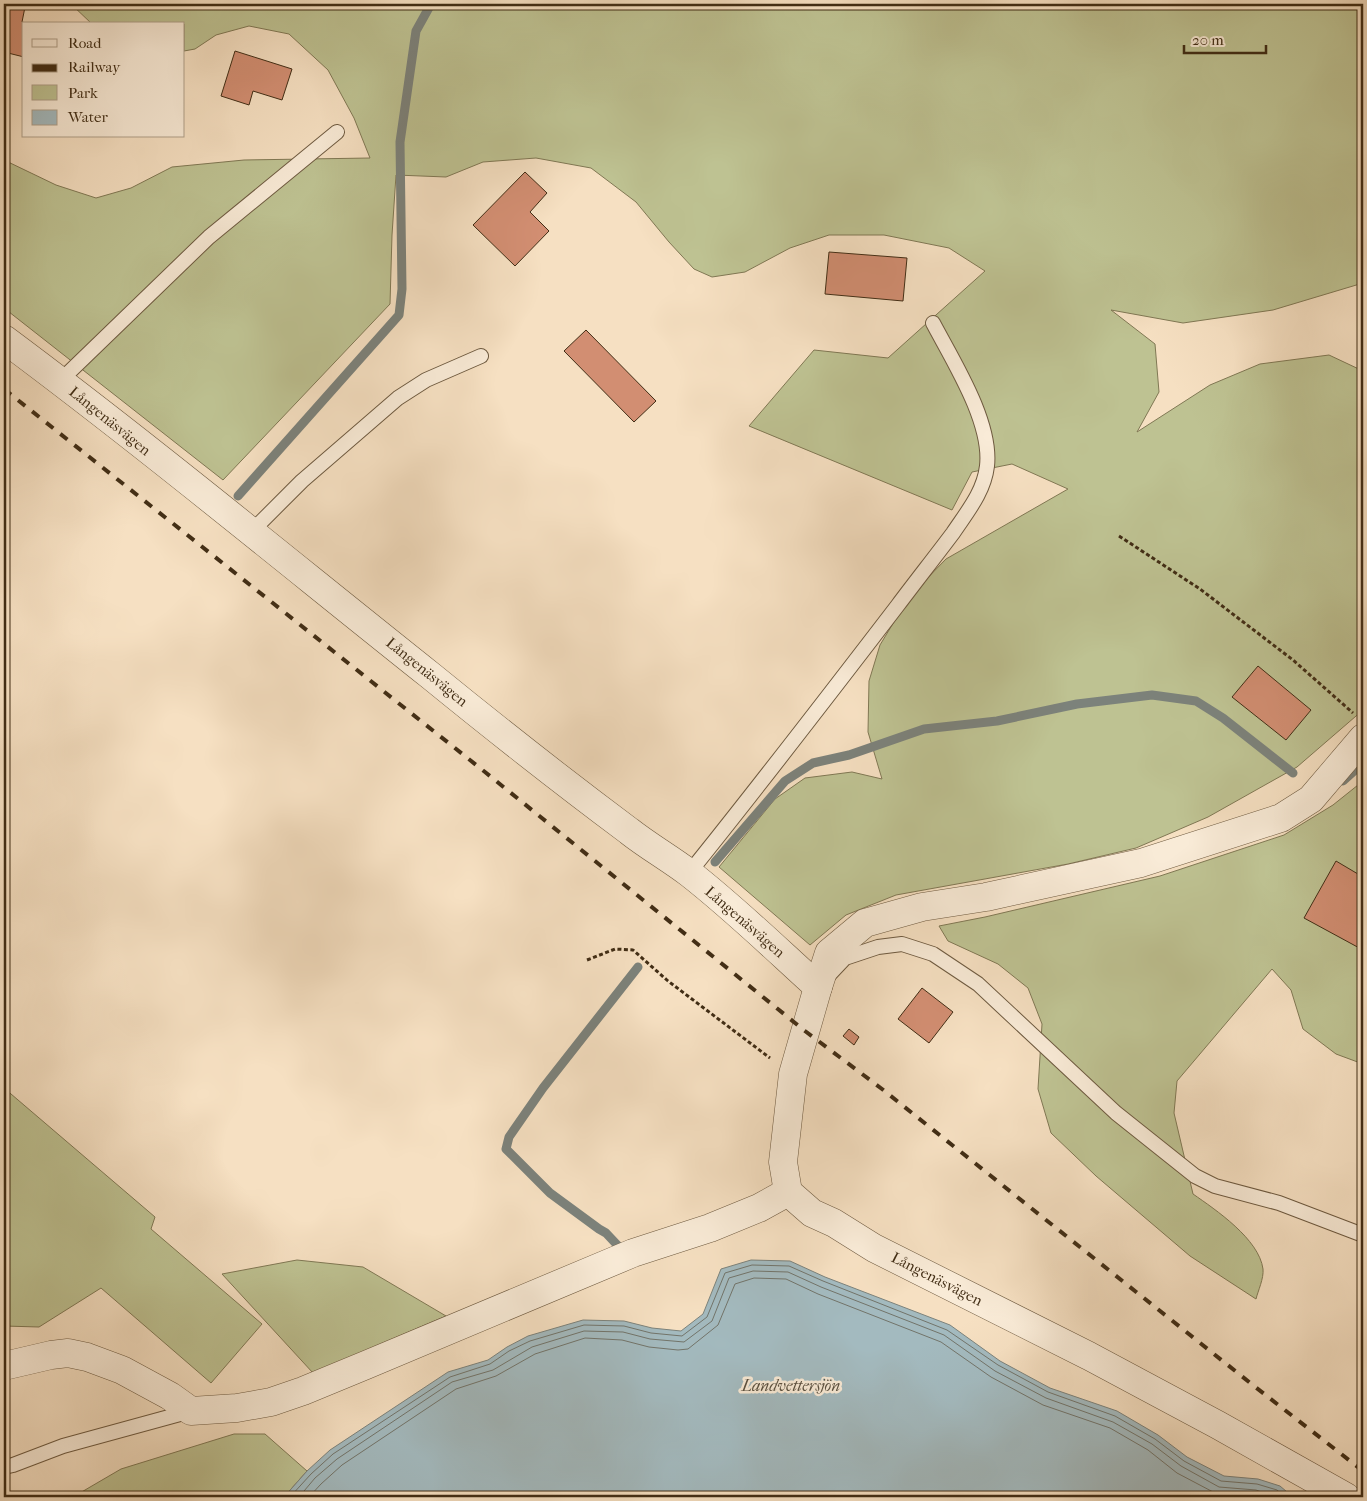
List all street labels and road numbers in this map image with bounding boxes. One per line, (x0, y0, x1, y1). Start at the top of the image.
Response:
street label: Långenäsvägen (66, 383, 155, 460)
street label: Långenäsvägen (383, 634, 472, 711)
street label: Långenäsvägen (701, 882, 789, 962)
street label: Långenäsvägen (888, 1248, 986, 1310)

